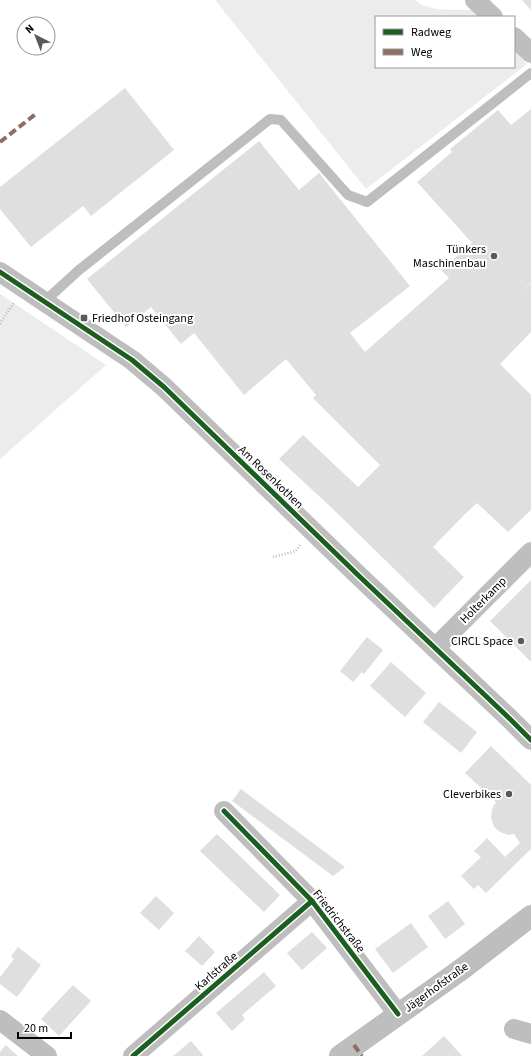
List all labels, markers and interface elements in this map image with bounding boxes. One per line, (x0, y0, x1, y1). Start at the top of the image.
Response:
north arrow (16, 16, 56, 56)
legend (375, 16, 515, 68)
text: N (22, 21, 37, 37)
text: Radweg (411, 24, 451, 41)
text: Weg (411, 44, 432, 61)
place label: Tünkers Maschinenbau (413, 241, 486, 272)
marker: Tünkers Maschinenbau (489, 251, 499, 261)
place label: Friedhof Osteingang (92, 310, 193, 327)
marker: Friedhof Osteingang (79, 313, 89, 323)
street label: Am Rosenkothen (234, 442, 307, 513)
street label: Holterkamp (456, 573, 511, 628)
place label: CIRCL Space (451, 633, 513, 650)
marker: CIRCL Space (516, 636, 526, 646)
place label: Cleverbikes (443, 786, 501, 803)
marker: Cleverbikes (504, 789, 514, 799)
street label: Friedrichstraße (308, 886, 369, 957)
street label: Karlstraße (191, 948, 242, 995)
street label: Jägerhofstraße (401, 958, 472, 1017)
scale bar (18, 1014, 71, 1040)
text: 20 m (24, 1020, 48, 1037)

